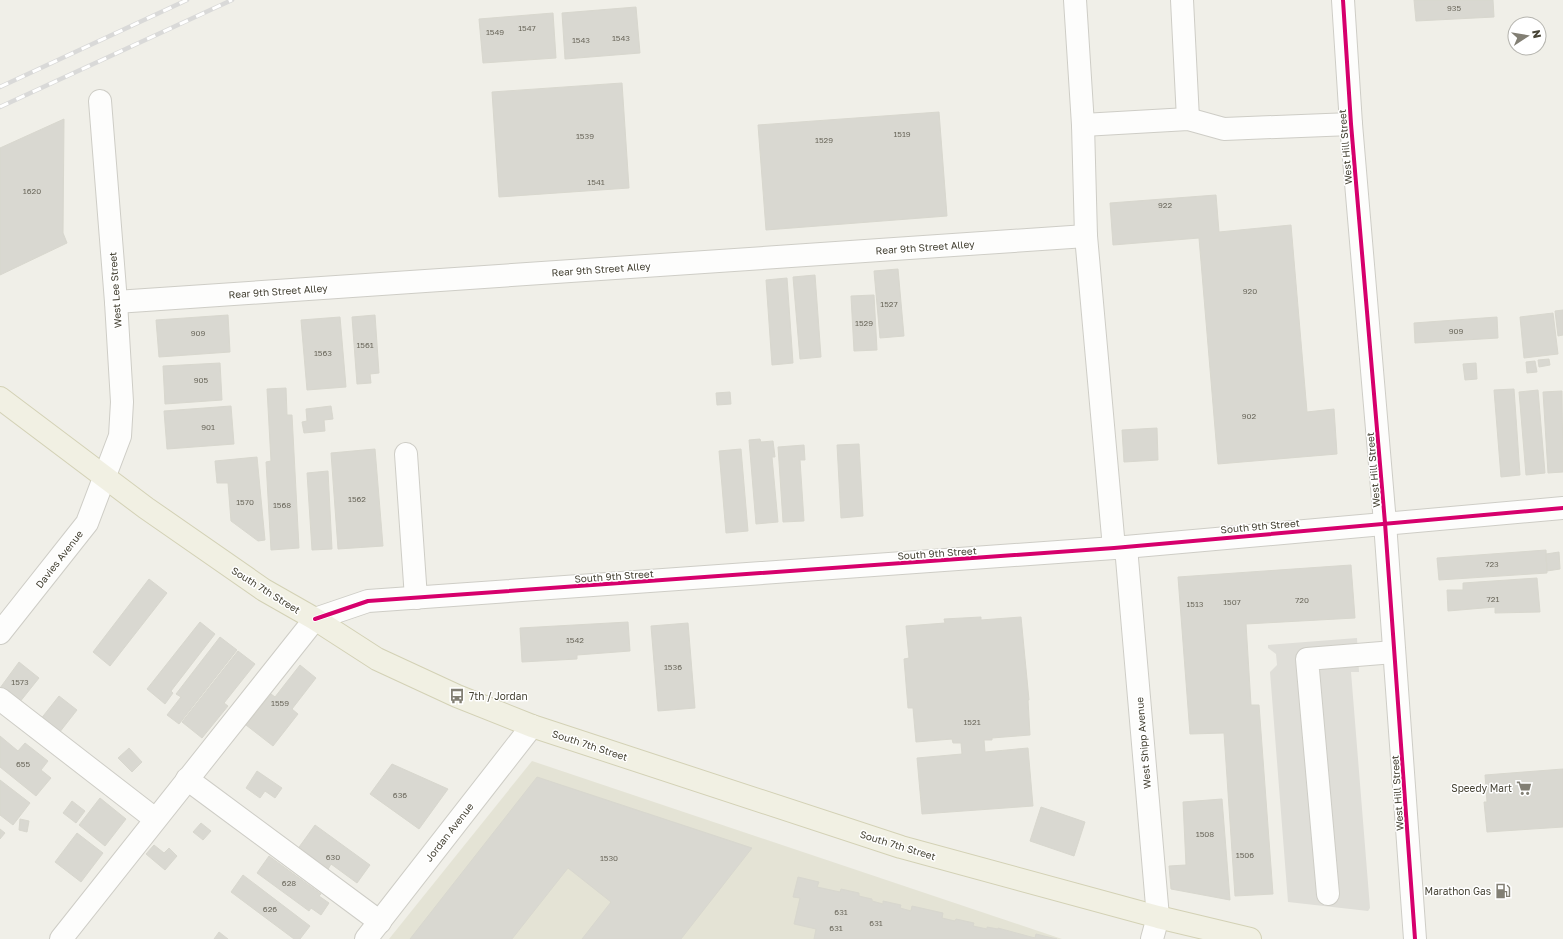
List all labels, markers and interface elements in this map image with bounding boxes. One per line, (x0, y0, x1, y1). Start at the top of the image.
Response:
house number: 935 (1447, 3, 1461, 13)
north arrow (1507, 16, 1547, 56)
house number: 1547 (518, 23, 536, 33)
house number: 1549 (486, 27, 504, 37)
text: N (1530, 28, 1544, 39)
house number: 1543 (612, 33, 630, 43)
house number: 1543 (572, 35, 590, 45)
street label: West Hill Street (1336, 109, 1354, 185)
house number: 1519 (893, 129, 911, 139)
house number: 1539 (576, 131, 594, 141)
house number: 1529 (815, 135, 833, 145)
house number: 1541 (587, 177, 605, 187)
house number: 1620 (23, 186, 41, 196)
house number: 922 (1158, 200, 1172, 210)
street label: Rear 9th Street Alley (875, 238, 975, 256)
street label: West Lee Street (106, 252, 124, 328)
street label: Rear 9th Street Alley (551, 260, 651, 278)
street label: Rear 9th Street Alley (228, 282, 328, 300)
house number: 920 (1243, 286, 1257, 296)
house number: 1527 (880, 299, 898, 309)
house number: 1529 (855, 318, 873, 328)
house number: 909 (1449, 326, 1463, 336)
house number: 909 (191, 328, 205, 338)
house number: 1561 (356, 340, 374, 350)
house number: 1563 (314, 348, 332, 358)
house number: 905 (194, 375, 209, 385)
house number: 902 (1242, 411, 1257, 421)
house number: 901 (201, 422, 215, 432)
street label: West Hill Street (1364, 432, 1382, 508)
house number: 1562 (348, 494, 366, 504)
house number: 1570 (236, 497, 254, 507)
house number: 1568 (273, 500, 291, 510)
street label: South 9th Street (1220, 517, 1300, 535)
street label: Davies Avenue (33, 528, 85, 590)
street label: South 9th Street (897, 544, 977, 562)
house number: 723 (1485, 559, 1499, 569)
street label: South 7th Street (229, 564, 303, 616)
street label: South 9th Street (574, 567, 654, 585)
house number: 721 (1487, 594, 1499, 604)
house number: 720 (1295, 595, 1309, 605)
house number: 1507 (1223, 597, 1241, 607)
house number: 1513 (1186, 599, 1204, 609)
house number: 1542 (566, 635, 584, 645)
house number: 1536 (664, 662, 682, 672)
house number: 1573 (11, 677, 29, 687)
bus stop icon: 7th / Jordan (448, 687, 466, 705)
place label: 7th / Jordan (469, 690, 528, 702)
street label: West Shipp Avenue (1133, 696, 1153, 789)
house number: 1559 (271, 698, 289, 708)
house number: 1521 (963, 717, 981, 727)
street label: South 7th Street (551, 727, 629, 763)
street label: West Hill Street (1388, 755, 1406, 831)
house number: 655 (16, 759, 30, 769)
supermarket icon: Speedy Mart (1515, 779, 1533, 797)
place label: Speedy Mart (1451, 782, 1512, 794)
house number: 636 (393, 790, 407, 800)
street label: Jordan Avenue (422, 800, 476, 864)
street label: South 7th Street (859, 828, 937, 862)
house number: 1508 (1196, 829, 1214, 839)
house number: 1506 (1236, 850, 1254, 860)
house number: 630 (326, 852, 340, 862)
house number: 1530 (600, 853, 618, 863)
house number: 628 (282, 878, 296, 888)
fuel station icon: Marathon Gas (1494, 882, 1512, 900)
place label: Marathon Gas (1425, 885, 1491, 897)
house number: 626 (263, 904, 277, 914)
house number: 631 (834, 907, 848, 917)
house number: 631 (869, 918, 883, 928)
house number: 631 (829, 923, 843, 933)

